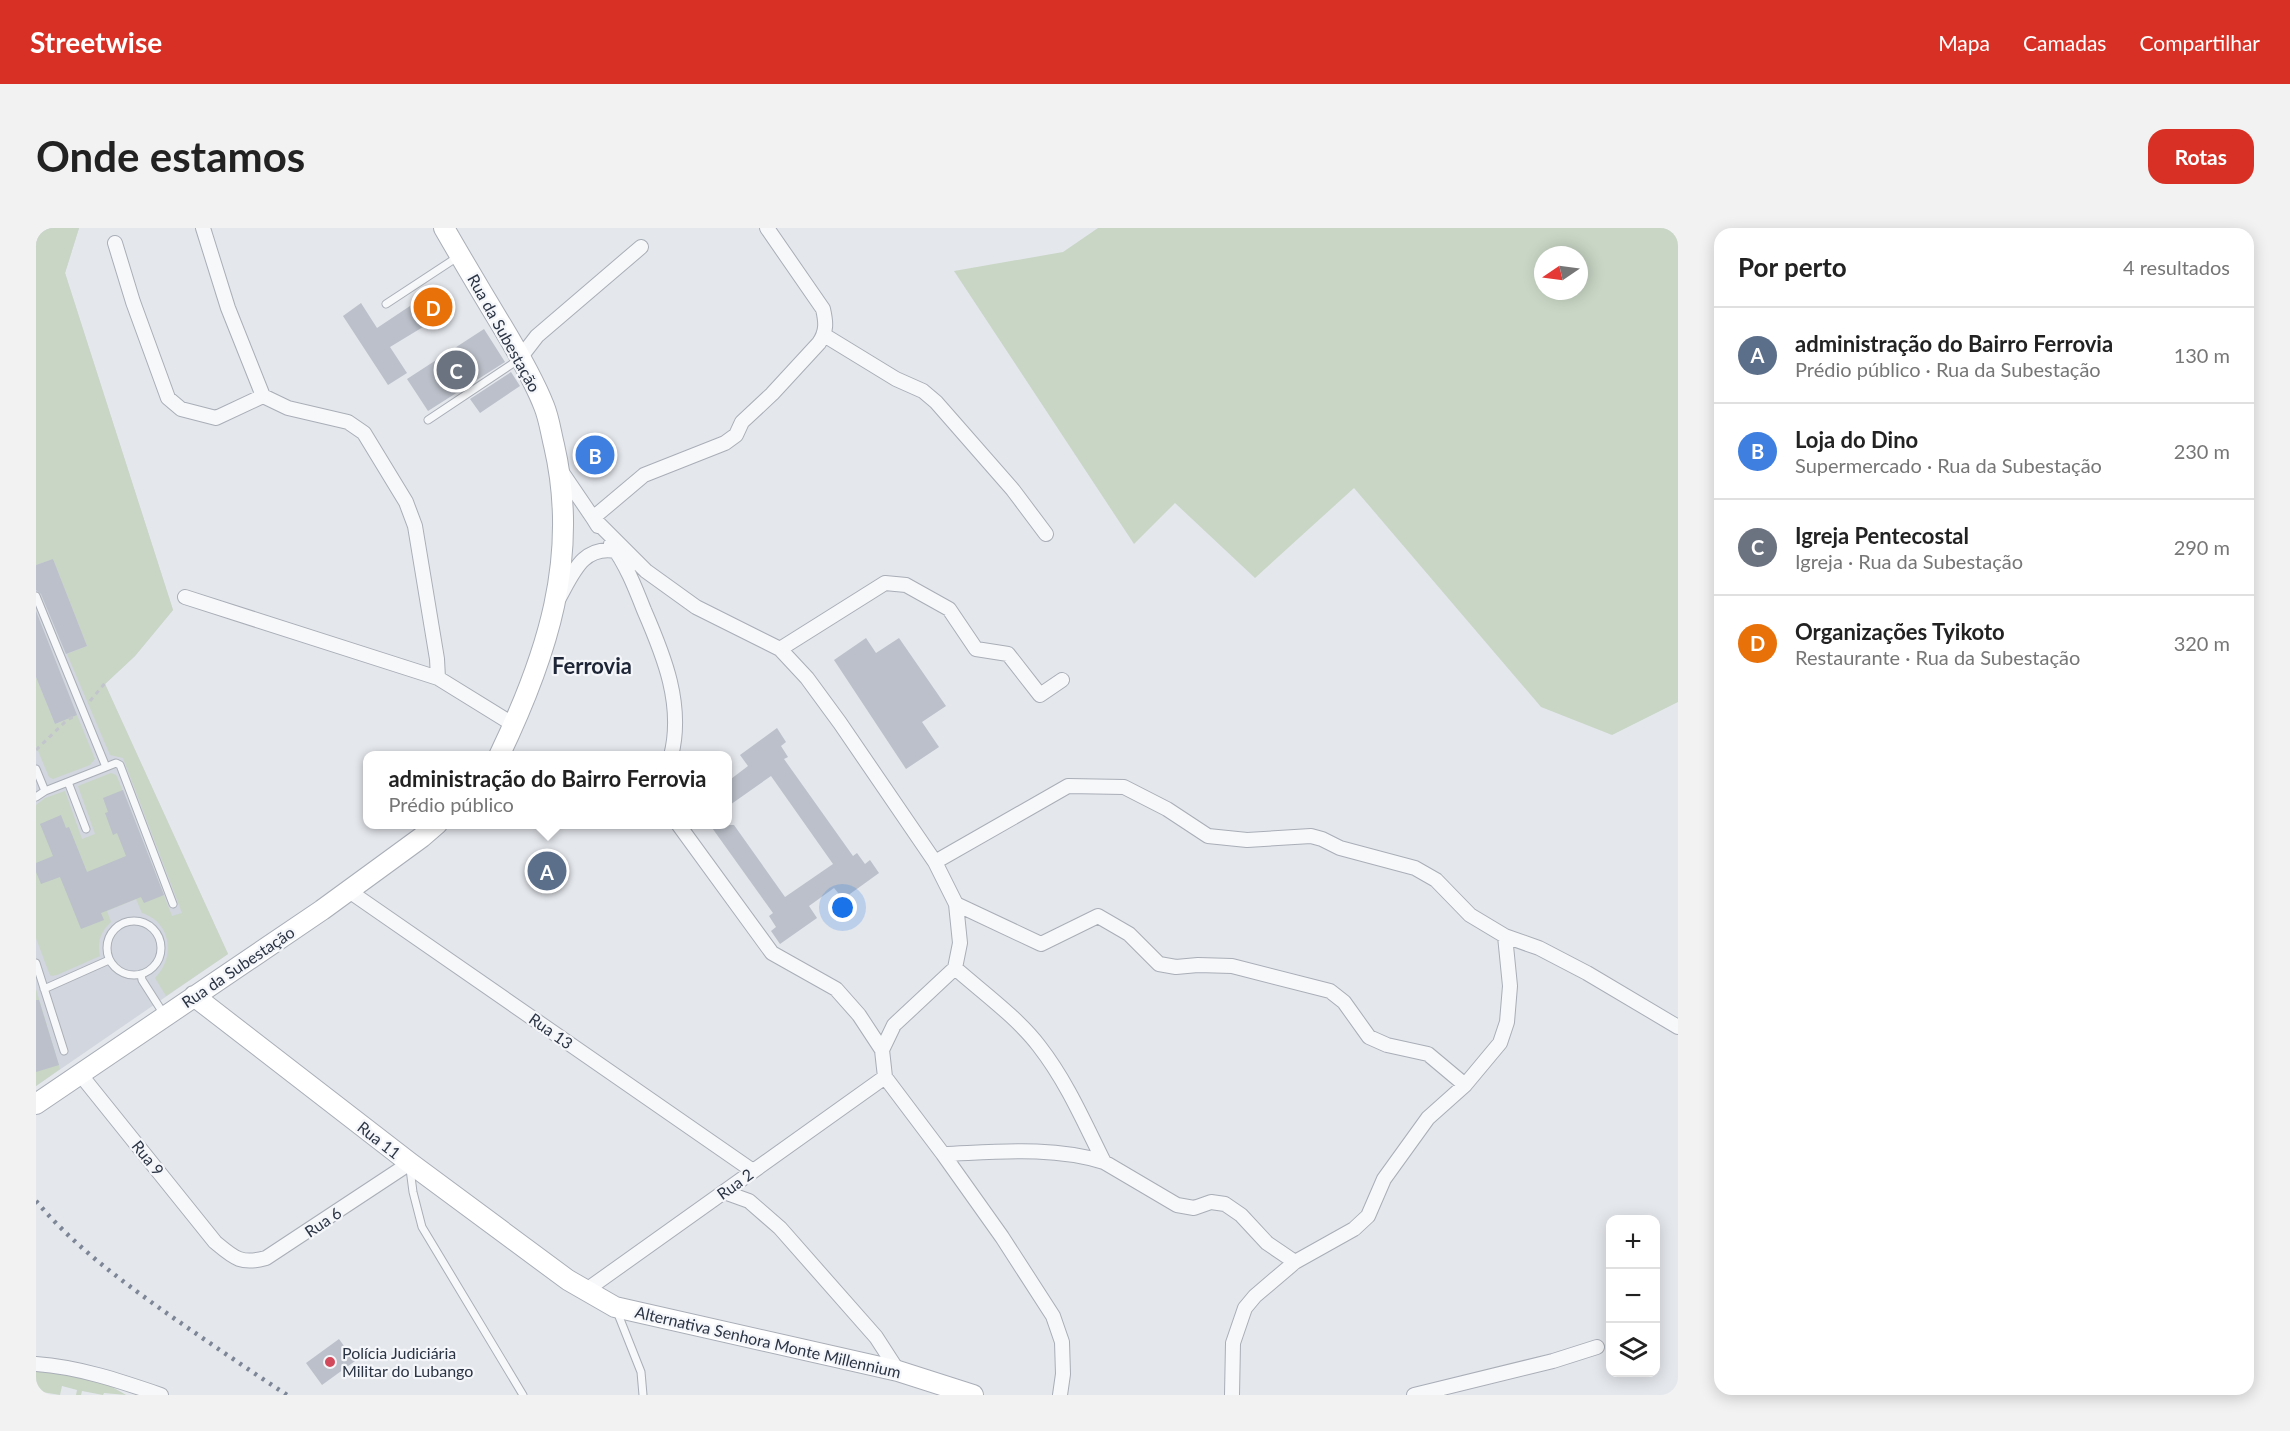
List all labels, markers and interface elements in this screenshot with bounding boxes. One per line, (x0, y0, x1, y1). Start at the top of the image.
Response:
text: Streetwise (30, 25, 162, 59)
text: Mapa (1938, 30, 1990, 55)
text: Camadas (2023, 30, 2106, 55)
text: Compartilhar (2139, 30, 2260, 55)
button: Rotas (2148, 129, 2254, 184)
text: Onde estamos (36, 131, 305, 181)
north arrow (1534, 246, 1588, 300)
text: Por perto (1738, 251, 1847, 283)
text: 4 resultados (2123, 255, 2230, 279)
street label: Rua da Subestação (464, 271, 545, 395)
pin: D (414, 284, 452, 329)
text: administração do Bairro Ferrovia (1795, 330, 2113, 357)
text: A (1751, 343, 1764, 367)
text: 130 m (2174, 343, 2230, 367)
pin: C (436, 348, 476, 392)
text: Prédio público · Rua da Subestação (1795, 357, 2101, 381)
text: Loja do Dino (1795, 426, 1918, 453)
pin: B (576, 432, 614, 478)
text: B (1751, 439, 1764, 463)
text: 230 m (2174, 439, 2230, 463)
text: Supermercado · Rua da Subestação (1795, 453, 2102, 477)
text: Igreja Pentecostal (1795, 522, 1969, 549)
text: C (1751, 535, 1764, 559)
text: 290 m (2174, 535, 2230, 559)
text: Igreja · Rua da Subestação (1795, 549, 2023, 573)
text: Organizações Tyikoto (1795, 618, 2005, 645)
text: D (1750, 631, 1765, 655)
text: 320 m (2174, 631, 2230, 655)
text: Restaurante · Rua da Subestação (1795, 645, 2080, 669)
district label: Ferrovia (552, 652, 632, 679)
popup (363, 751, 732, 829)
text: administração do Bairro Ferrovia (388, 765, 707, 792)
text: Prédio público (388, 792, 514, 816)
pin: A (528, 848, 566, 894)
your location (828, 893, 857, 922)
street label: Rua da Subestação (178, 922, 298, 1011)
street label: Rua 13 (526, 1009, 577, 1052)
street label: Rua 11 (354, 1117, 405, 1162)
street label: Rua 9 (128, 1136, 168, 1179)
street label: Rua 2 (713, 1164, 756, 1203)
street label: Rua 6 (301, 1203, 345, 1241)
map controls (1606, 1215, 1660, 1377)
button: + (1606, 1215, 1660, 1269)
button: − (1606, 1269, 1660, 1323)
street label: Alternativa Senhora Monte Millennium (633, 1302, 903, 1381)
button: layers (1606, 1323, 1660, 1377)
place label: Polícia Judiciária Militar do Lubango (342, 1343, 473, 1380)
marker: Polícia Judiciária Militar do Lubango (323, 1355, 337, 1369)

